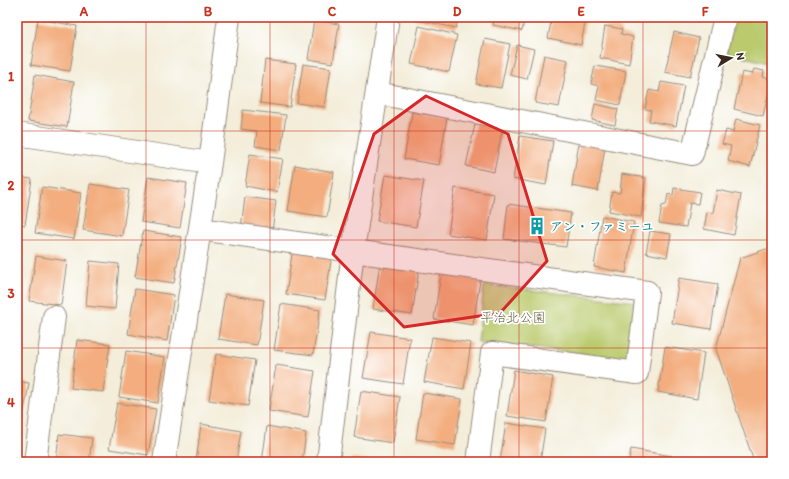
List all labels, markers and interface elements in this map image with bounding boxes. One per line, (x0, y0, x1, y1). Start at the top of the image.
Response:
text: A (79, 4, 89, 19)
text: B (204, 4, 213, 19)
text: C (328, 4, 337, 19)
text: D (453, 4, 462, 19)
text: E (577, 4, 585, 19)
text: F (702, 4, 709, 19)
north arrow (711, 38, 751, 78)
text: N (733, 52, 747, 61)
text: 1 (8, 69, 14, 84)
text: 2 (8, 178, 15, 193)
building icon: アン・ファミーユ (527, 216, 547, 236)
place label: アン・ファミーユ (550, 219, 654, 234)
text: 3 (7, 286, 15, 301)
park label: 平治北公園 (480, 310, 546, 325)
text: 4 (7, 395, 15, 410)

